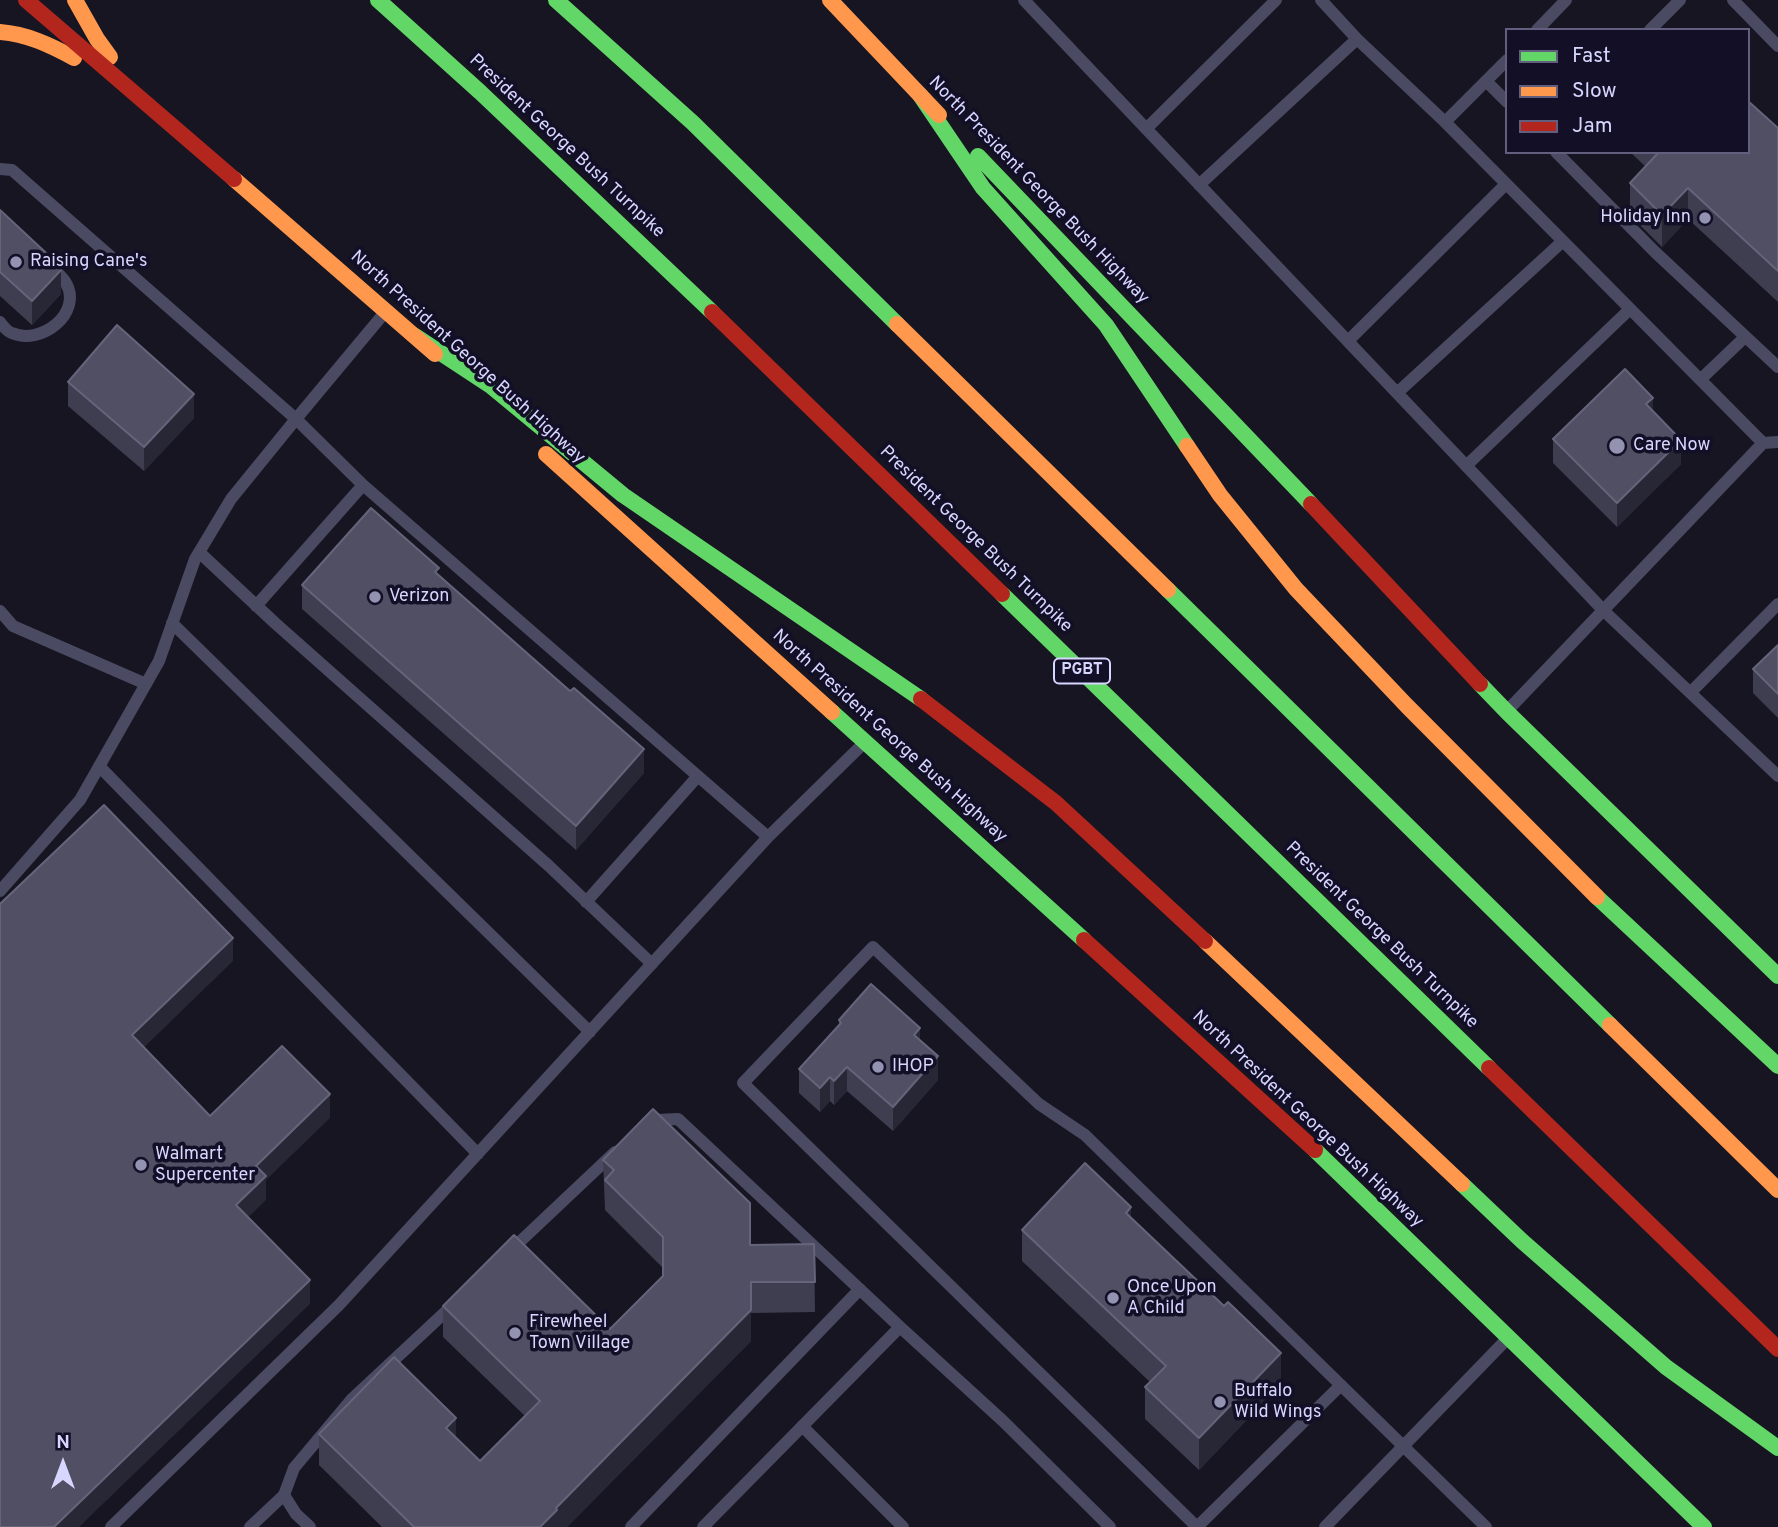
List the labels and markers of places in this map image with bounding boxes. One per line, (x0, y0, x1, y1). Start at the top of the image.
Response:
place label: Holiday Inn (1600, 207, 1691, 229)
marker: Holiday Inn (1697, 210, 1713, 226)
place label: Raising Cane's (30, 251, 147, 273)
marker: Raising Cane's (8, 254, 24, 270)
place label: Care Now (1633, 435, 1710, 457)
marker: Care Now (1607, 436, 1627, 456)
place label: Verizon (389, 586, 449, 608)
marker: Verizon (367, 589, 383, 605)
place label: IHOP (892, 1056, 934, 1078)
marker: IHOP (870, 1059, 886, 1075)
place label: Walmart Supercenter (155, 1144, 255, 1186)
marker: Walmart Supercenter (133, 1157, 149, 1173)
place label: Once Upon A Child (1127, 1277, 1217, 1320)
marker: Once Upon A Child (1105, 1290, 1121, 1306)
place label: Firewheel Town Village (529, 1312, 630, 1354)
marker: Firewheel Town Village (507, 1325, 523, 1341)
place label: Buffalo Wild Wings (1234, 1381, 1321, 1424)
marker: Buffalo Wild Wings (1212, 1394, 1228, 1410)

